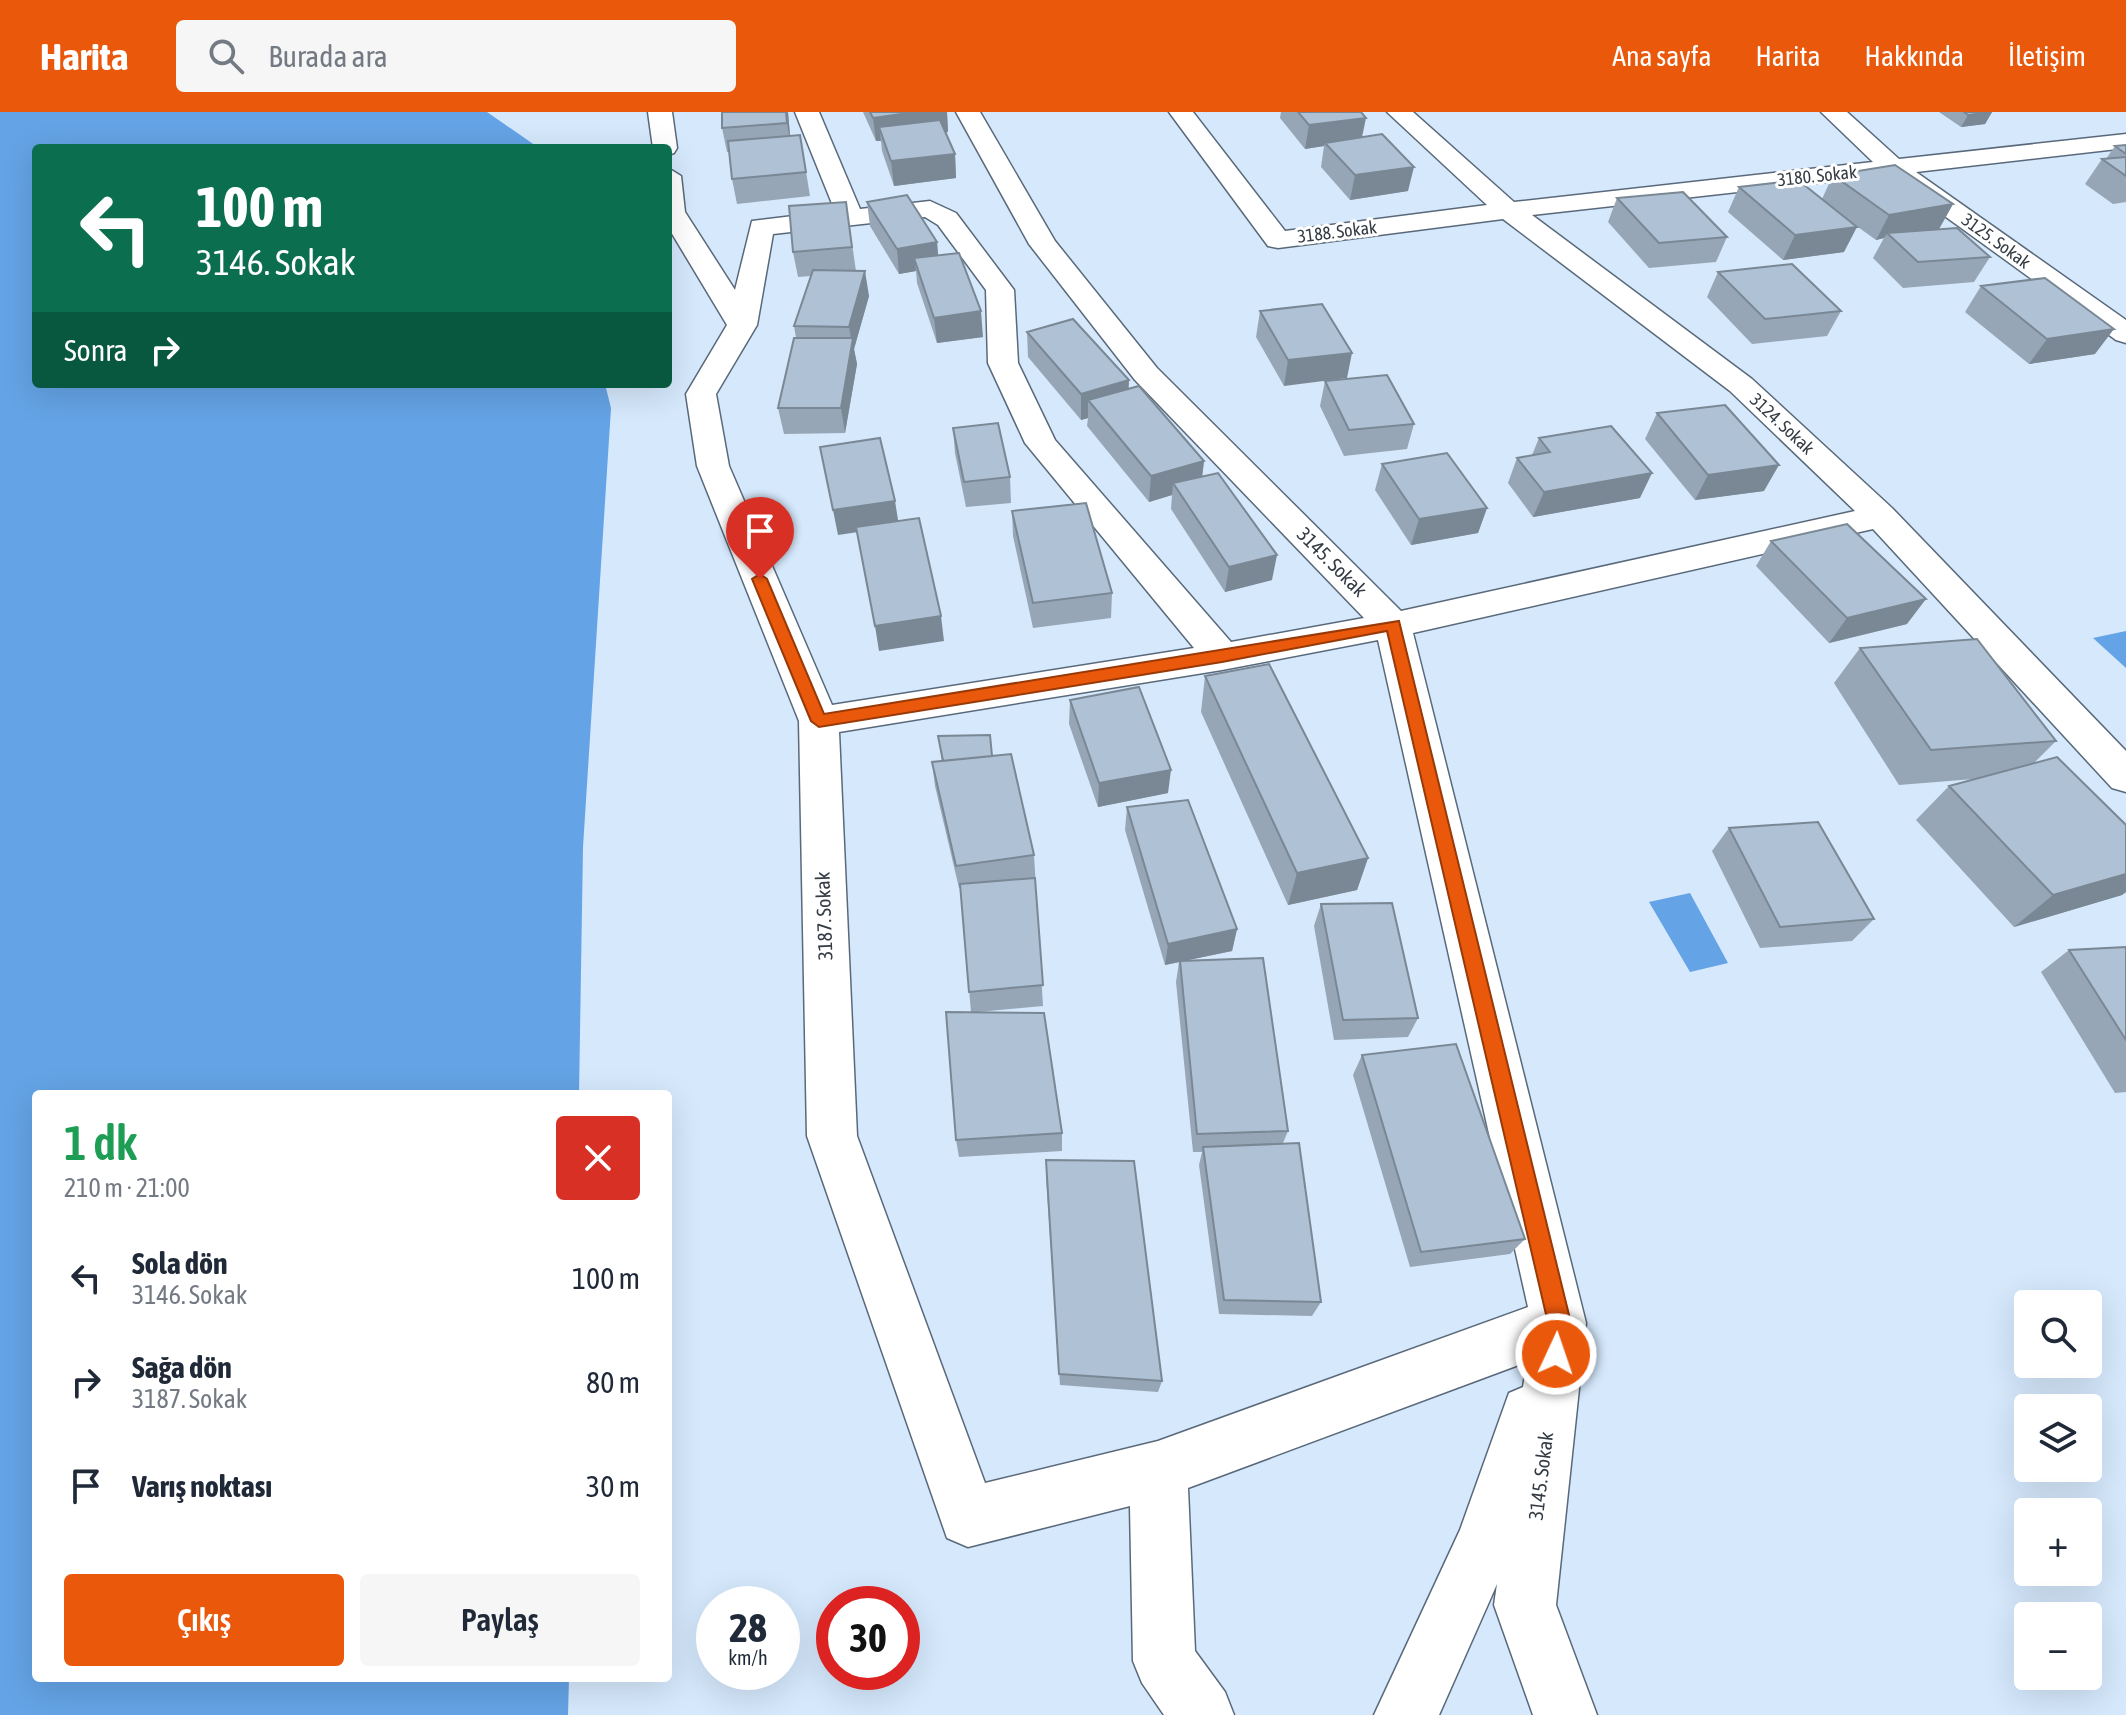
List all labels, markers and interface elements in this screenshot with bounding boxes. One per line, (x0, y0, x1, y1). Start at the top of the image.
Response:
search box (176, 20, 736, 92)
icon: search (204, 34, 248, 78)
text: Harita (40, 35, 128, 78)
text: Burada ara (268, 39, 388, 73)
text: Ana sayfa (1612, 40, 1712, 72)
text: Harita (1756, 40, 1821, 72)
text: Hakkında (1865, 40, 1964, 72)
text: İletişim (2008, 40, 2086, 72)
street label: 3180. Sokak (1776, 161, 1858, 190)
text: 100 m (196, 175, 323, 239)
icon: left (64, 176, 168, 280)
street label: 3125. Sokak (1958, 209, 2035, 273)
street label: 3188. Sokak (1296, 216, 1378, 247)
text: 3146. Sokak (196, 241, 355, 283)
icon: right (143, 328, 187, 372)
text: Sonra (64, 333, 127, 367)
street label: 3124. Sokak (1746, 389, 1819, 459)
pin (726, 497, 794, 579)
icon: arrive (738, 509, 782, 553)
street label: 3145. Sokak (1293, 522, 1372, 601)
street label: 3187. Sokak (810, 871, 837, 961)
text: 1 dk (64, 1115, 137, 1170)
button: close (556, 1116, 640, 1200)
text: 210 m · 21:00 (64, 1173, 190, 1203)
text: Sola dön (132, 1246, 228, 1280)
icon: left (64, 1256, 108, 1300)
text: 100 m (572, 1261, 640, 1295)
text: 3146. Sokak (132, 1280, 247, 1310)
map controls (2014, 1290, 2102, 1690)
button: search (2014, 1290, 2102, 1378)
position arrow (1514, 1312, 1598, 1396)
text: Sağa dön (132, 1350, 232, 1384)
icon: right (64, 1360, 108, 1404)
text: 80 m (586, 1365, 640, 1399)
text: 3187. Sokak (132, 1384, 247, 1414)
button: layers (2014, 1394, 2102, 1482)
street label: 3145. Sokak (1524, 1430, 1557, 1521)
icon: arrive (64, 1464, 108, 1508)
text: Varış noktası (132, 1469, 272, 1503)
text: 30 m (586, 1469, 640, 1503)
button: + (2014, 1498, 2102, 1586)
button: Çıkış (64, 1574, 344, 1666)
button: Paylaş (360, 1574, 640, 1666)
speed limit sign: 30 (816, 1586, 920, 1690)
button: − (2014, 1602, 2102, 1690)
text: 28 (729, 1605, 767, 1650)
text: km/h (728, 1646, 768, 1669)

